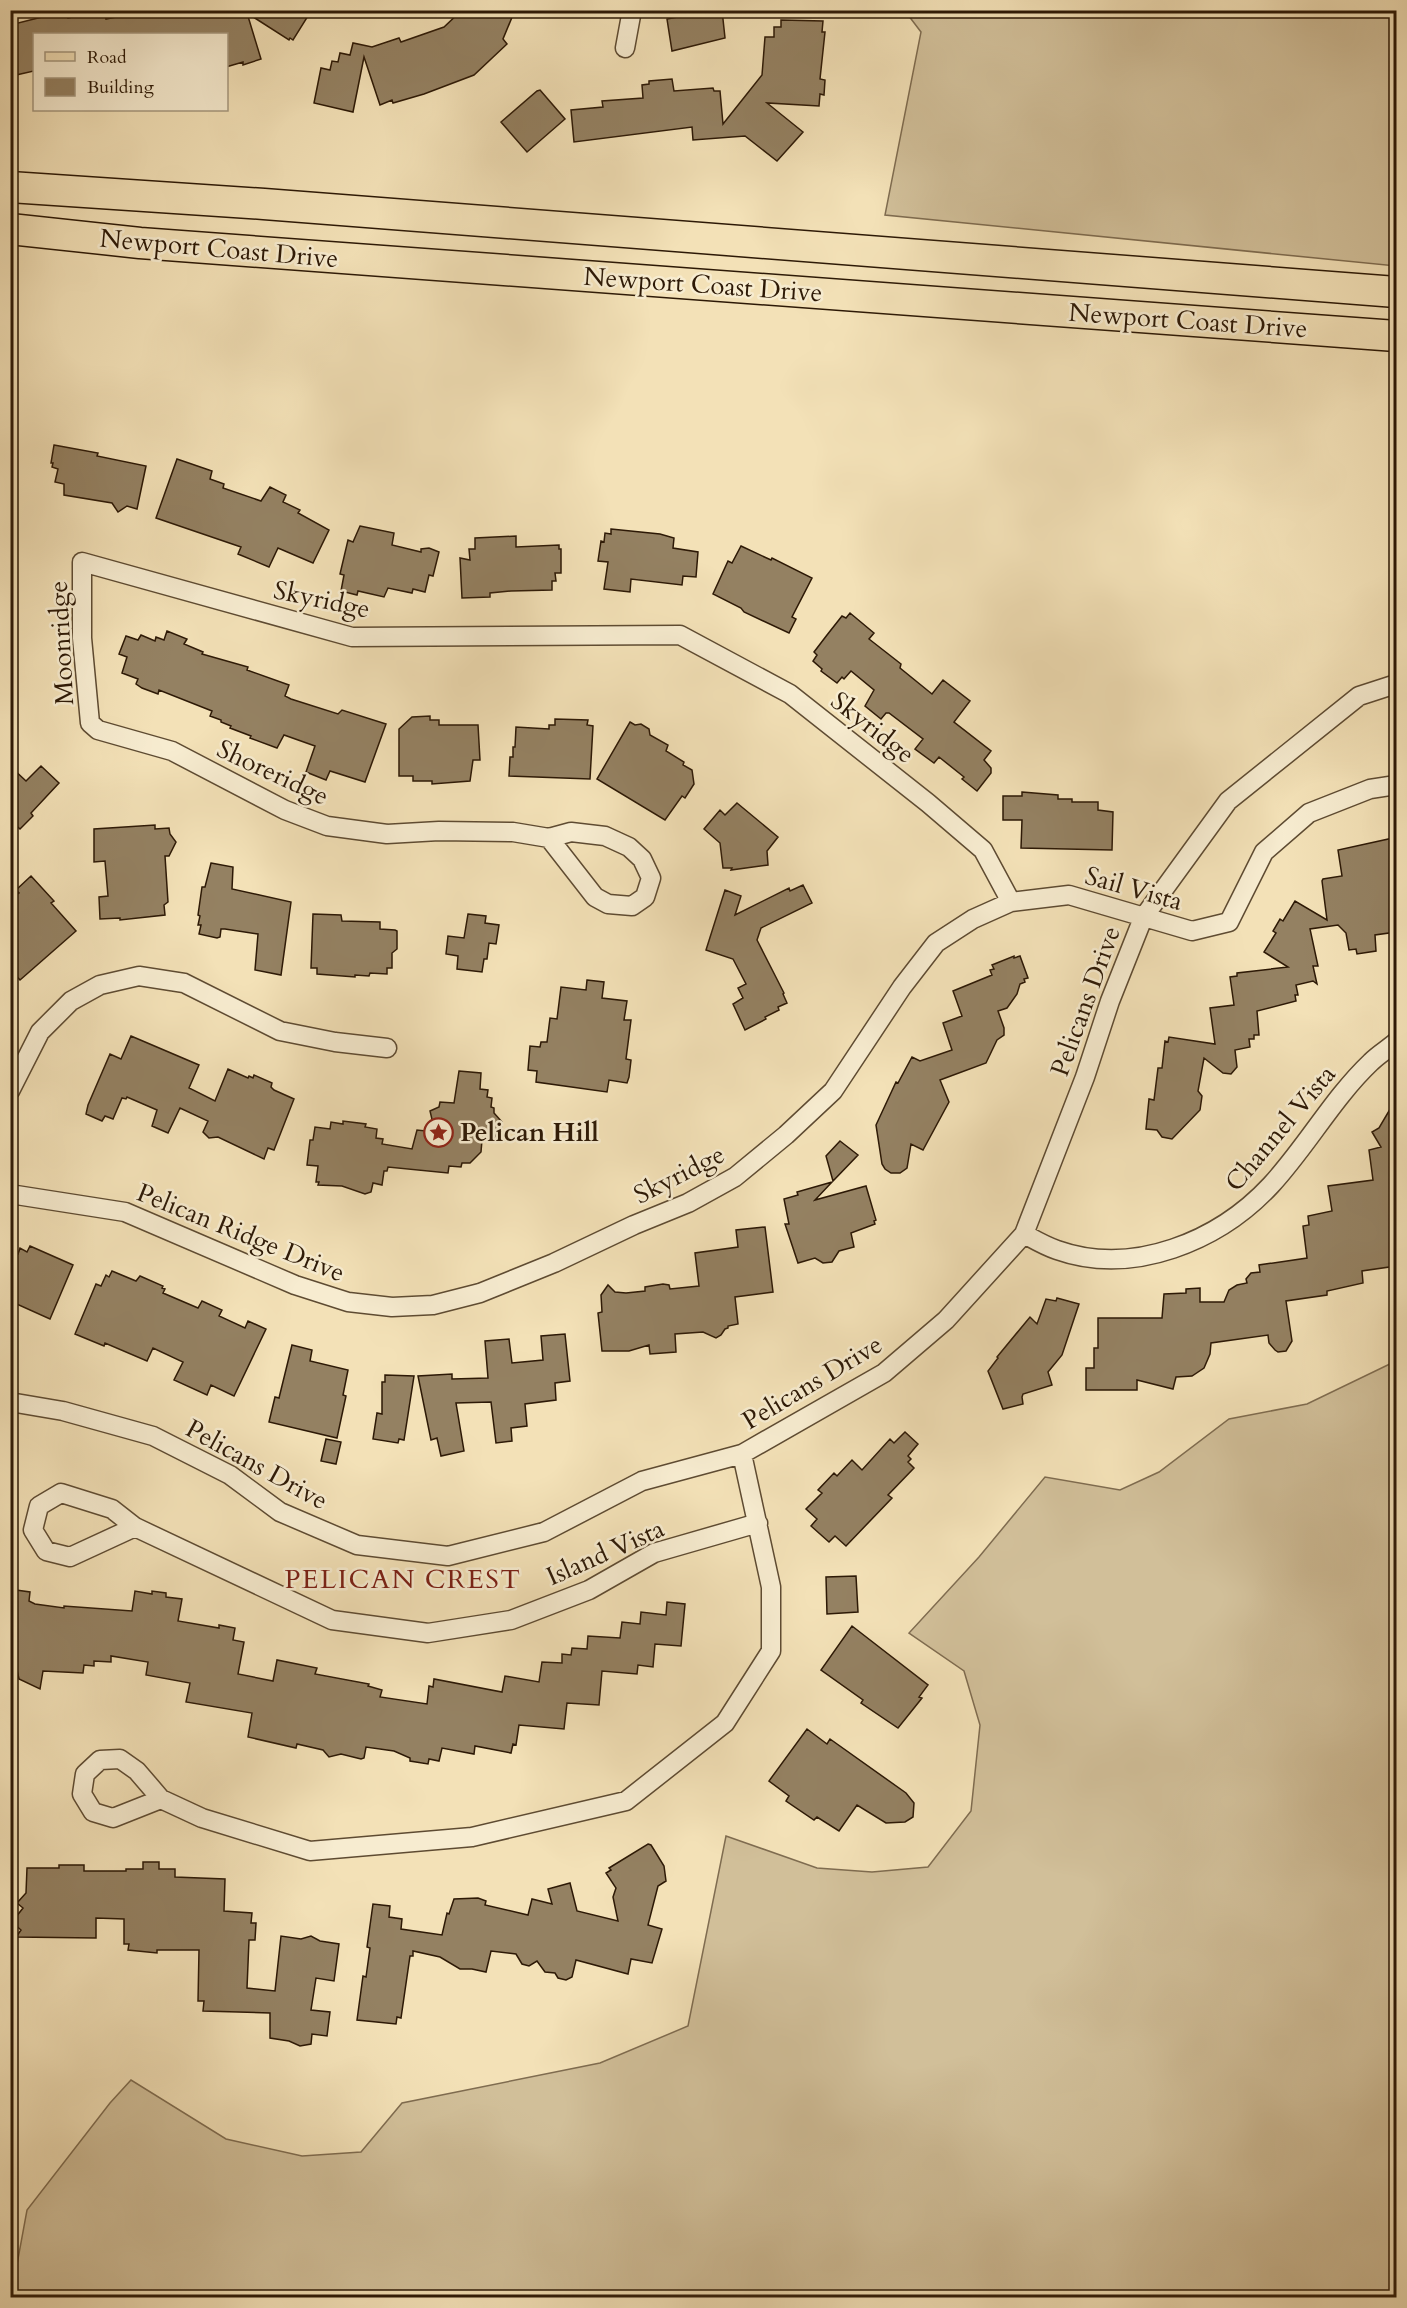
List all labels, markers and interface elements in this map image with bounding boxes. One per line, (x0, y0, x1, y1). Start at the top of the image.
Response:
legend (33, 33, 228, 111)
text: Road (87, 45, 127, 70)
text: Building (87, 75, 155, 100)
street label: Newport Coast Drive (98, 221, 340, 276)
street label: Newport Coast Drive (582, 259, 824, 310)
street label: Newport Coast Drive (1067, 295, 1309, 346)
street label: Skyridge (270, 572, 373, 627)
street label: Moonridge (41, 580, 82, 706)
street label: Skyridge (823, 684, 922, 771)
street label: Shoreridge (211, 731, 334, 814)
street label: Sail Vista (1081, 858, 1187, 919)
street label: Pelicans Drive (1042, 921, 1129, 1081)
street label: Channel Vista (1217, 1058, 1344, 1199)
place label: Pelican Hill (460, 1115, 599, 1150)
place icon: Pelican Hill (423, 1116, 455, 1148)
street label: Skyridge (628, 1137, 731, 1212)
street label: Pelican Ridge Drive (132, 1175, 350, 1290)
street label: Pelicans Drive (736, 1327, 889, 1438)
street label: Pelicans Drive (179, 1411, 334, 1518)
street label: Island Vista (541, 1511, 670, 1594)
district label: PELICAN CREST (284, 1561, 522, 1598)

